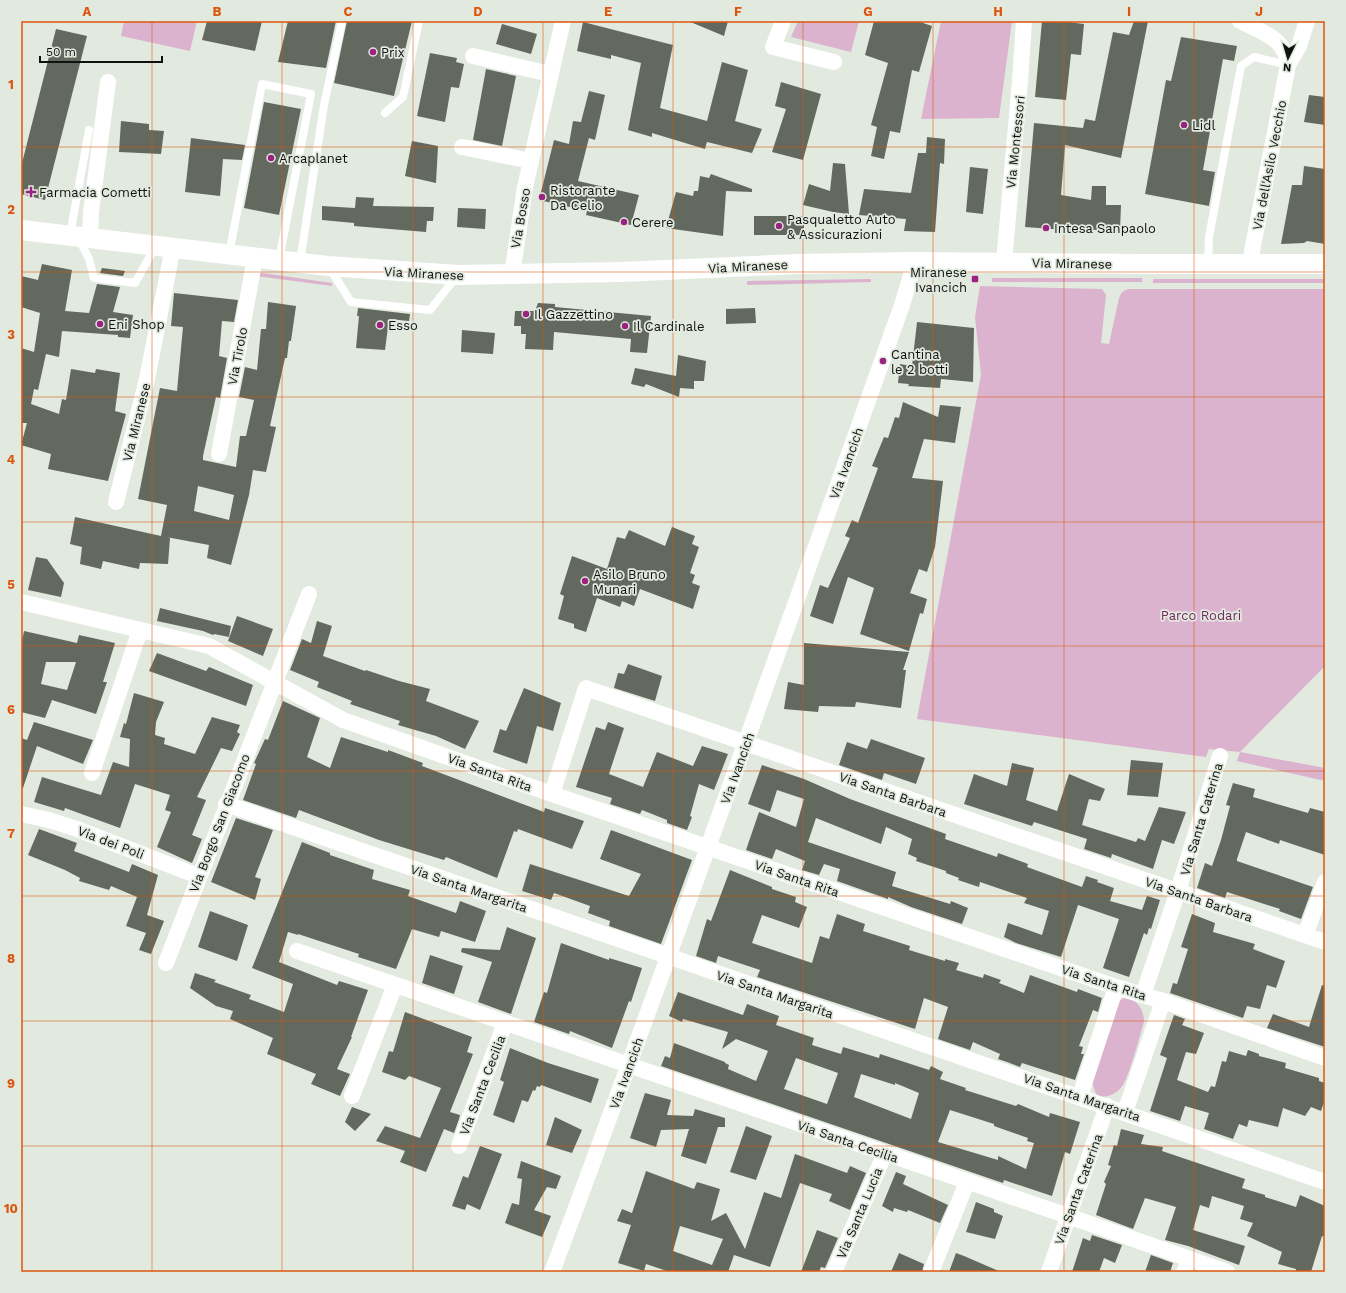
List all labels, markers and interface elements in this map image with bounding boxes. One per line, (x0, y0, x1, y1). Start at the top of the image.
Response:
text: A (83, 4, 92, 19)
text: B (213, 4, 222, 19)
text: C (344, 4, 353, 19)
text: D (473, 4, 483, 19)
text: E (604, 4, 612, 19)
text: F (734, 4, 742, 19)
text: G (863, 4, 873, 19)
text: H (993, 4, 1003, 19)
text: I (1127, 4, 1131, 19)
text: J (1255, 4, 1263, 19)
scale bar (40, 38, 162, 64)
north arrow (1268, 38, 1308, 78)
text: 50 m (46, 45, 76, 59)
place label: Prix (381, 45, 405, 60)
marker: Prix (368, 47, 378, 57)
text: N (1283, 61, 1292, 74)
text: 1 (8, 77, 14, 92)
street label: Via Montessori (1003, 95, 1028, 189)
street label: Via dell'Asilo Vecchio (1250, 99, 1290, 231)
place label: Lidl (1192, 118, 1215, 133)
marker: Lidl (1179, 120, 1189, 130)
place label: Arcaplanet (279, 151, 348, 166)
marker: Arcaplanet (266, 153, 276, 163)
place label: Ristorante Da Celio (550, 183, 616, 213)
place label: Farmacia Cometti (39, 185, 151, 200)
street label: Via Bosso (508, 186, 533, 250)
marker: Farmacia Cometti (26, 187, 36, 197)
marker: Ristorante Da Celio (537, 192, 547, 202)
text: 2 (7, 202, 15, 217)
place label: Pasqualetto Auto & Assicurazioni (787, 212, 896, 242)
place label: Cerere (632, 215, 674, 230)
marker: Cerere (619, 217, 629, 227)
marker: Pasqualetto Auto & Assicurazioni (774, 221, 784, 231)
place label: Intesa Sanpaolo (1054, 221, 1156, 236)
marker: Intesa Sanpaolo (1041, 223, 1051, 233)
street label: Via Miranese (1032, 255, 1112, 272)
street label: Via Miranese (708, 257, 789, 276)
street label: Via Miranese (383, 264, 464, 283)
place label: Miranese Ivancich (910, 265, 967, 295)
marker: Miranese Ivancich (970, 274, 980, 284)
place label: Il Gazzettino (534, 307, 613, 322)
marker: Il Gazzettino (521, 309, 531, 319)
place label: Eni Shop (108, 317, 165, 332)
place label: Esso (388, 318, 418, 333)
marker: Eni Shop (95, 319, 105, 329)
place label: Il Cardinale (633, 319, 705, 334)
marker: Esso (375, 320, 385, 330)
marker: Il Cardinale (620, 321, 630, 331)
street label: Via Tirolo (225, 326, 250, 386)
text: 3 (7, 327, 15, 342)
place label: Cantina le 2 botti (891, 347, 948, 377)
marker: Cantina le 2 botti (878, 356, 888, 366)
street label: Via Miranese (119, 381, 153, 463)
street label: Via Ivancich (827, 425, 866, 501)
text: 4 (7, 452, 16, 467)
place label: Asilo Bruno Munari (593, 567, 666, 597)
marker: Asilo Bruno Munari (580, 576, 590, 586)
text: 5 (7, 577, 15, 592)
park label: Parco Rodari (1161, 608, 1241, 623)
text: 6 (7, 702, 15, 717)
street label: Via Ivancich (718, 730, 757, 806)
street label: Via Santa Rita (446, 750, 535, 795)
street label: Via Borgo San Giacomo (186, 752, 253, 895)
street label: Via Santa Caterina (1177, 760, 1226, 877)
street label: Via Santa Barbara (837, 769, 949, 820)
street label: Via dei Poli (75, 823, 146, 862)
text: 7 (7, 826, 15, 841)
street label: Via Santa Rita (752, 857, 842, 900)
street label: Via Santa Margarita (408, 861, 530, 916)
street label: Via Santa Barbara (1143, 874, 1255, 925)
text: 8 (7, 951, 15, 966)
street label: Via Santa Rita (1059, 962, 1149, 1004)
street label: Via Santa Margarita (714, 967, 836, 1022)
street label: Via Santa Cecilia (457, 1033, 509, 1137)
street label: Via Ivancich (607, 1035, 646, 1111)
street label: Via Santa Margarita (1021, 1070, 1143, 1125)
text: 9 (7, 1076, 15, 1091)
street label: Via Santa Cecilia (795, 1117, 901, 1166)
street label: Via Santa Caterina (1051, 1131, 1106, 1247)
street label: Via Santa Lucia (833, 1165, 886, 1261)
text: 10 (4, 1201, 18, 1216)

